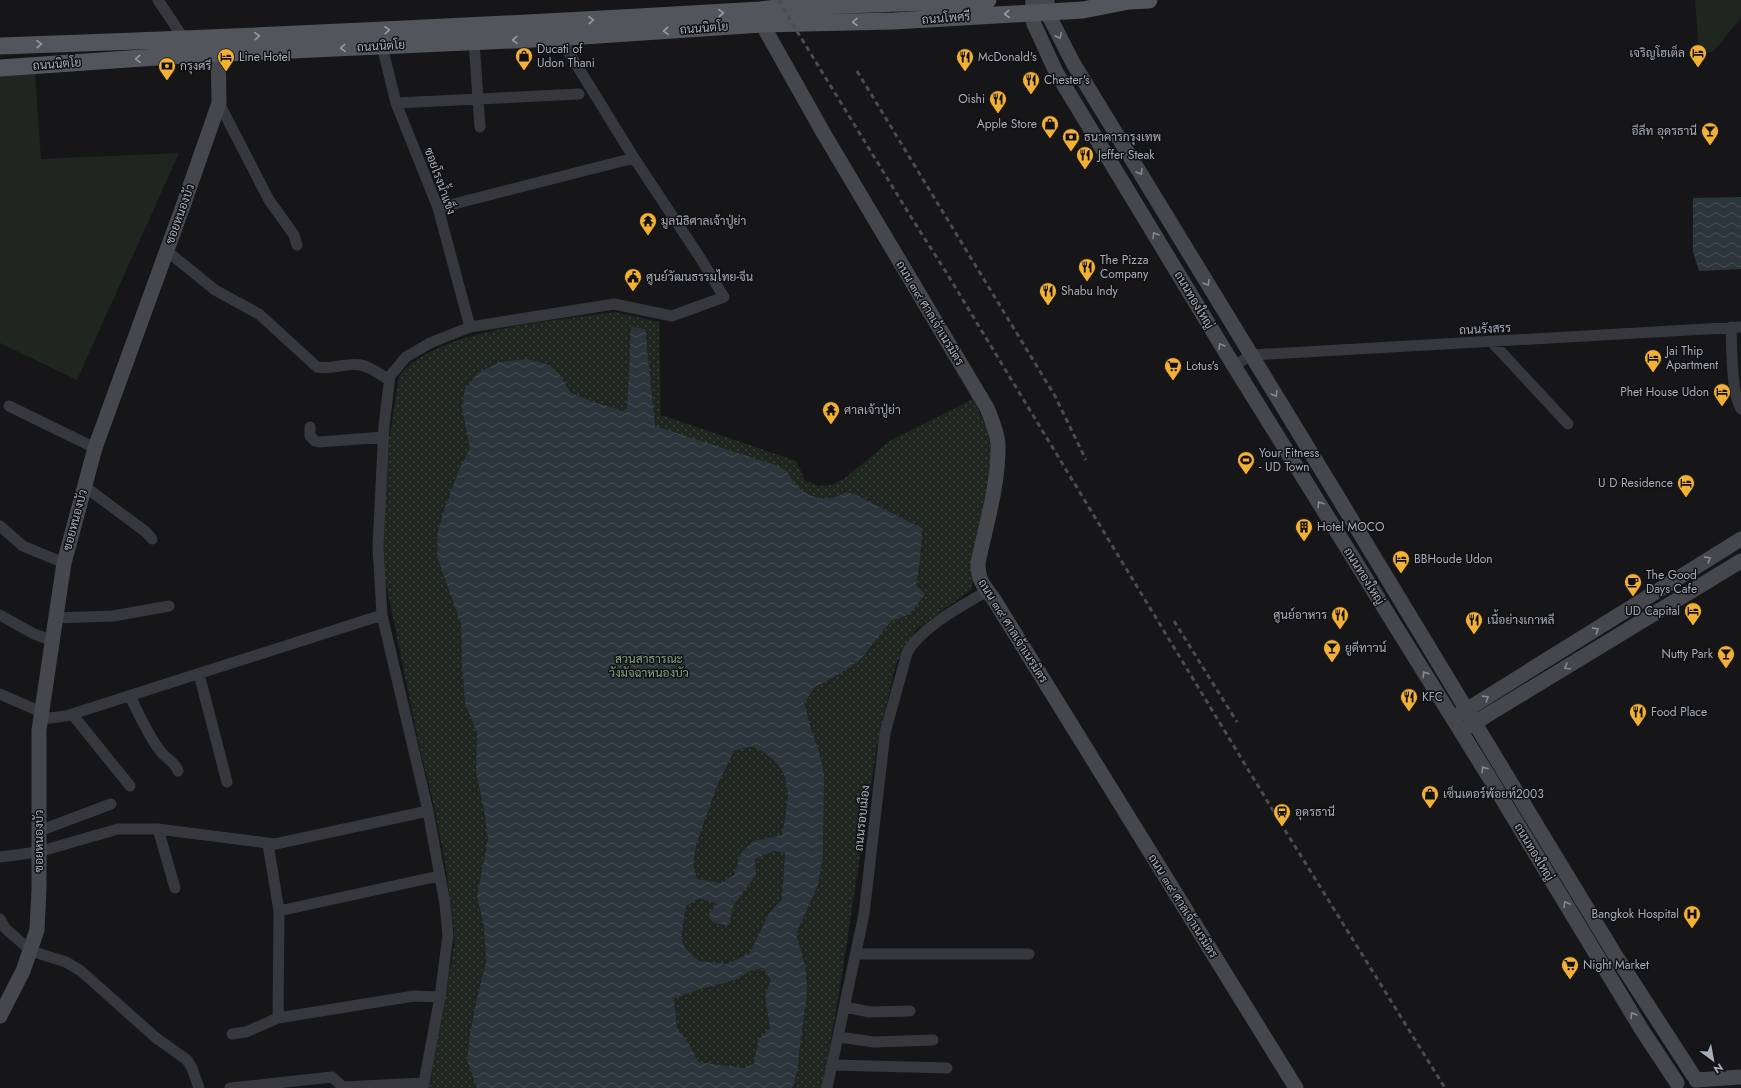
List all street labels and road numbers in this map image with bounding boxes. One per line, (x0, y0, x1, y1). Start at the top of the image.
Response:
street label: ถนนโพศรี (921, 7, 971, 29)
street label: ถนนนิตโย (679, 17, 729, 39)
street label: ถนนนิตโย (356, 36, 406, 56)
street label: ถนนนิตโย (32, 53, 82, 75)
street label: ซอยโรงน้ำแข็ง (420, 144, 462, 217)
street label: ซอยหนองบัว (161, 181, 199, 247)
street label: ถนน ๓๙ ศาลเจ้าเนรมิตร (891, 257, 969, 369)
street label: ถนนทองใหญ่ (1170, 268, 1218, 332)
street label: ถนนรังสรร (1459, 319, 1512, 339)
street label: ซอยหนองบัว (58, 487, 92, 553)
street label: ถนนทองใหญ่ (1339, 544, 1389, 608)
street label: ถนน ๓๙ ศาลเจ้าเนรมิตร (974, 575, 1053, 687)
street label: ถนนรอบเมือง (850, 784, 874, 852)
street label: ซอยหนองบัว (30, 810, 48, 872)
street label: ถนนทองใหญ่ (1510, 820, 1558, 884)
street label: ถนน ๓๙ ศาลเจ้าเนรมิตร (1144, 850, 1223, 962)

